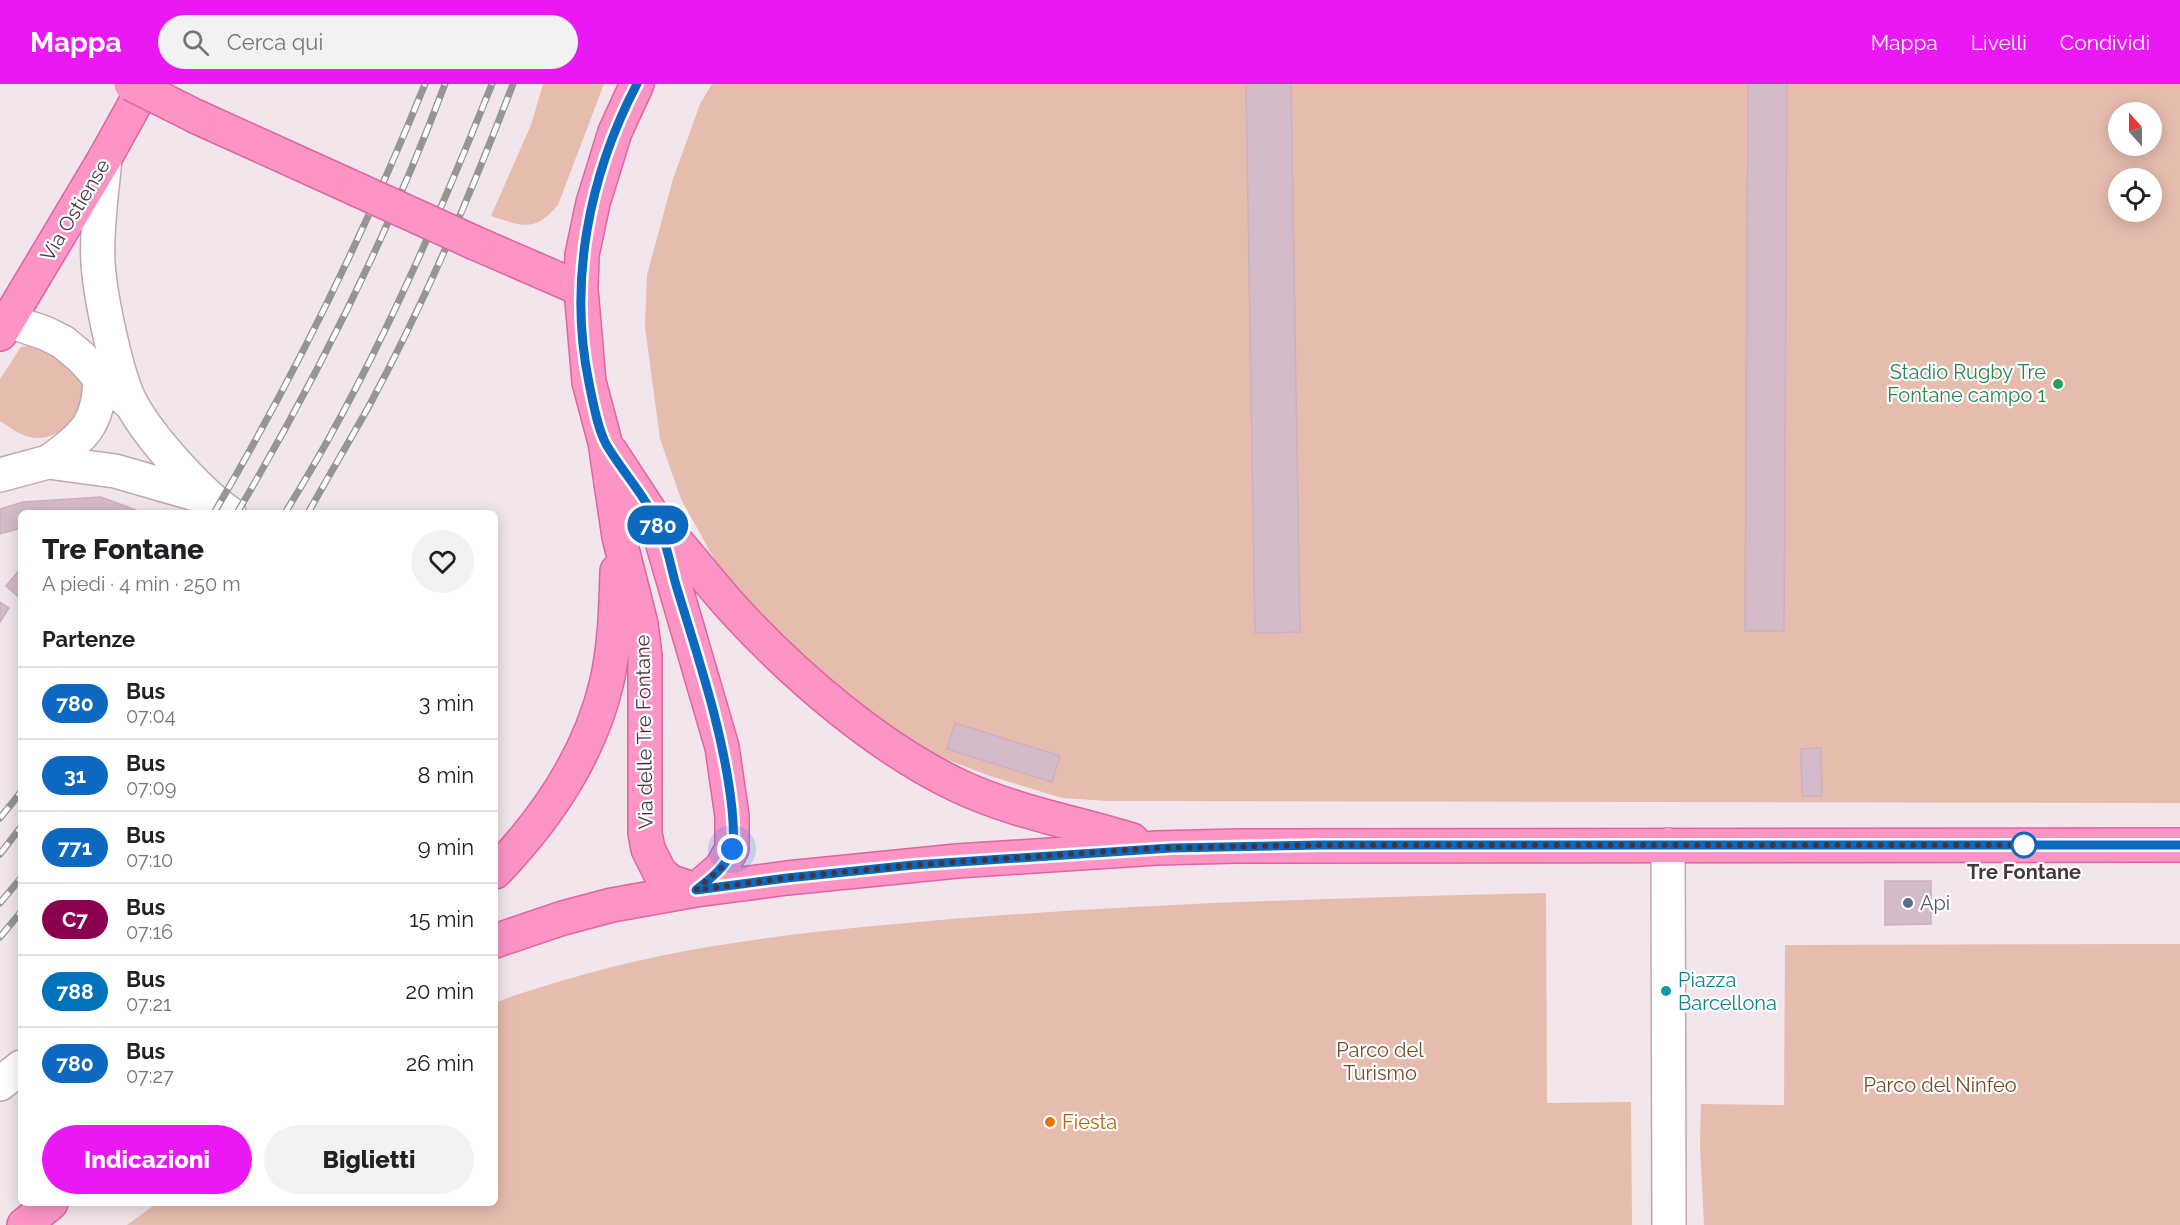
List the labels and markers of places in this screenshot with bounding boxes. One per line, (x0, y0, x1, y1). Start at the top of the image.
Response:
place label: Stadio Rugby Tre Fontane campo 1 (1887, 360, 2046, 407)
marker: Stadio Rugby Tre Fontane campo 1 (2051, 377, 2065, 391)
marker: Tre Fontane (2011, 832, 2037, 858)
place label: Tre Fontane (1967, 860, 2081, 884)
place label: Api (1920, 891, 1950, 915)
marker: Api (1901, 896, 1915, 910)
place label: Piazza Barcellona (1678, 968, 1777, 1015)
marker: Piazza Barcellona (1659, 984, 1673, 998)
place label: Fiesta (1062, 1110, 1117, 1134)
marker: Fiesta (1043, 1115, 1057, 1129)

